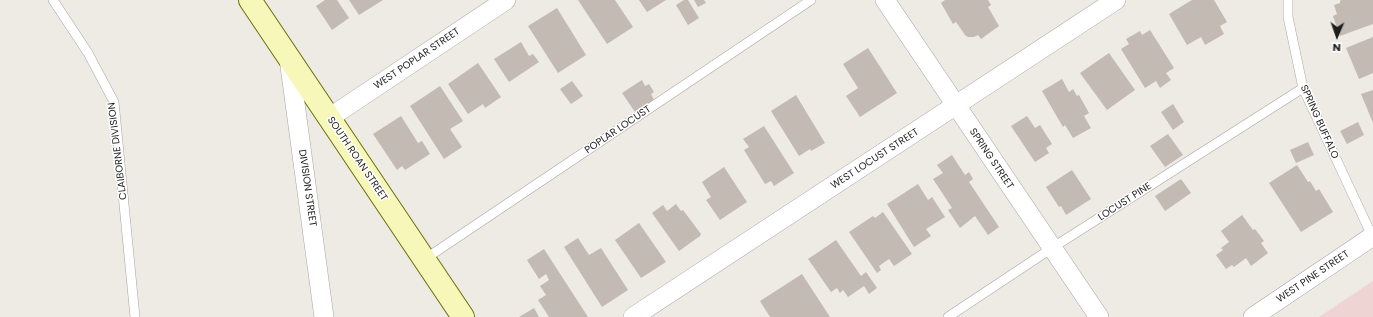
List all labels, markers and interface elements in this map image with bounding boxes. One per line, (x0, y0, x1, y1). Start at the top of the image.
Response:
north arrow (1317, 16, 1357, 56)
street label: WEST POPLAR STREET (372, 26, 462, 92)
text: N (1332, 40, 1341, 56)
street label: SPRING BUFFALO (1297, 83, 1341, 161)
street label: CLAIBORNE DIVISION (106, 102, 130, 200)
street label: POPLAR LOCUST (583, 103, 653, 157)
street label: SOUTH ROAN STREET (324, 115, 390, 203)
street label: WEST LOCUST STREET (829, 126, 921, 192)
street label: SPRING STREET (966, 126, 1016, 192)
street label: DIVISION STREET (296, 149, 318, 227)
street label: LOCUST PINE (1096, 180, 1154, 224)
street label: WEST PINE STREET (1274, 248, 1352, 306)

